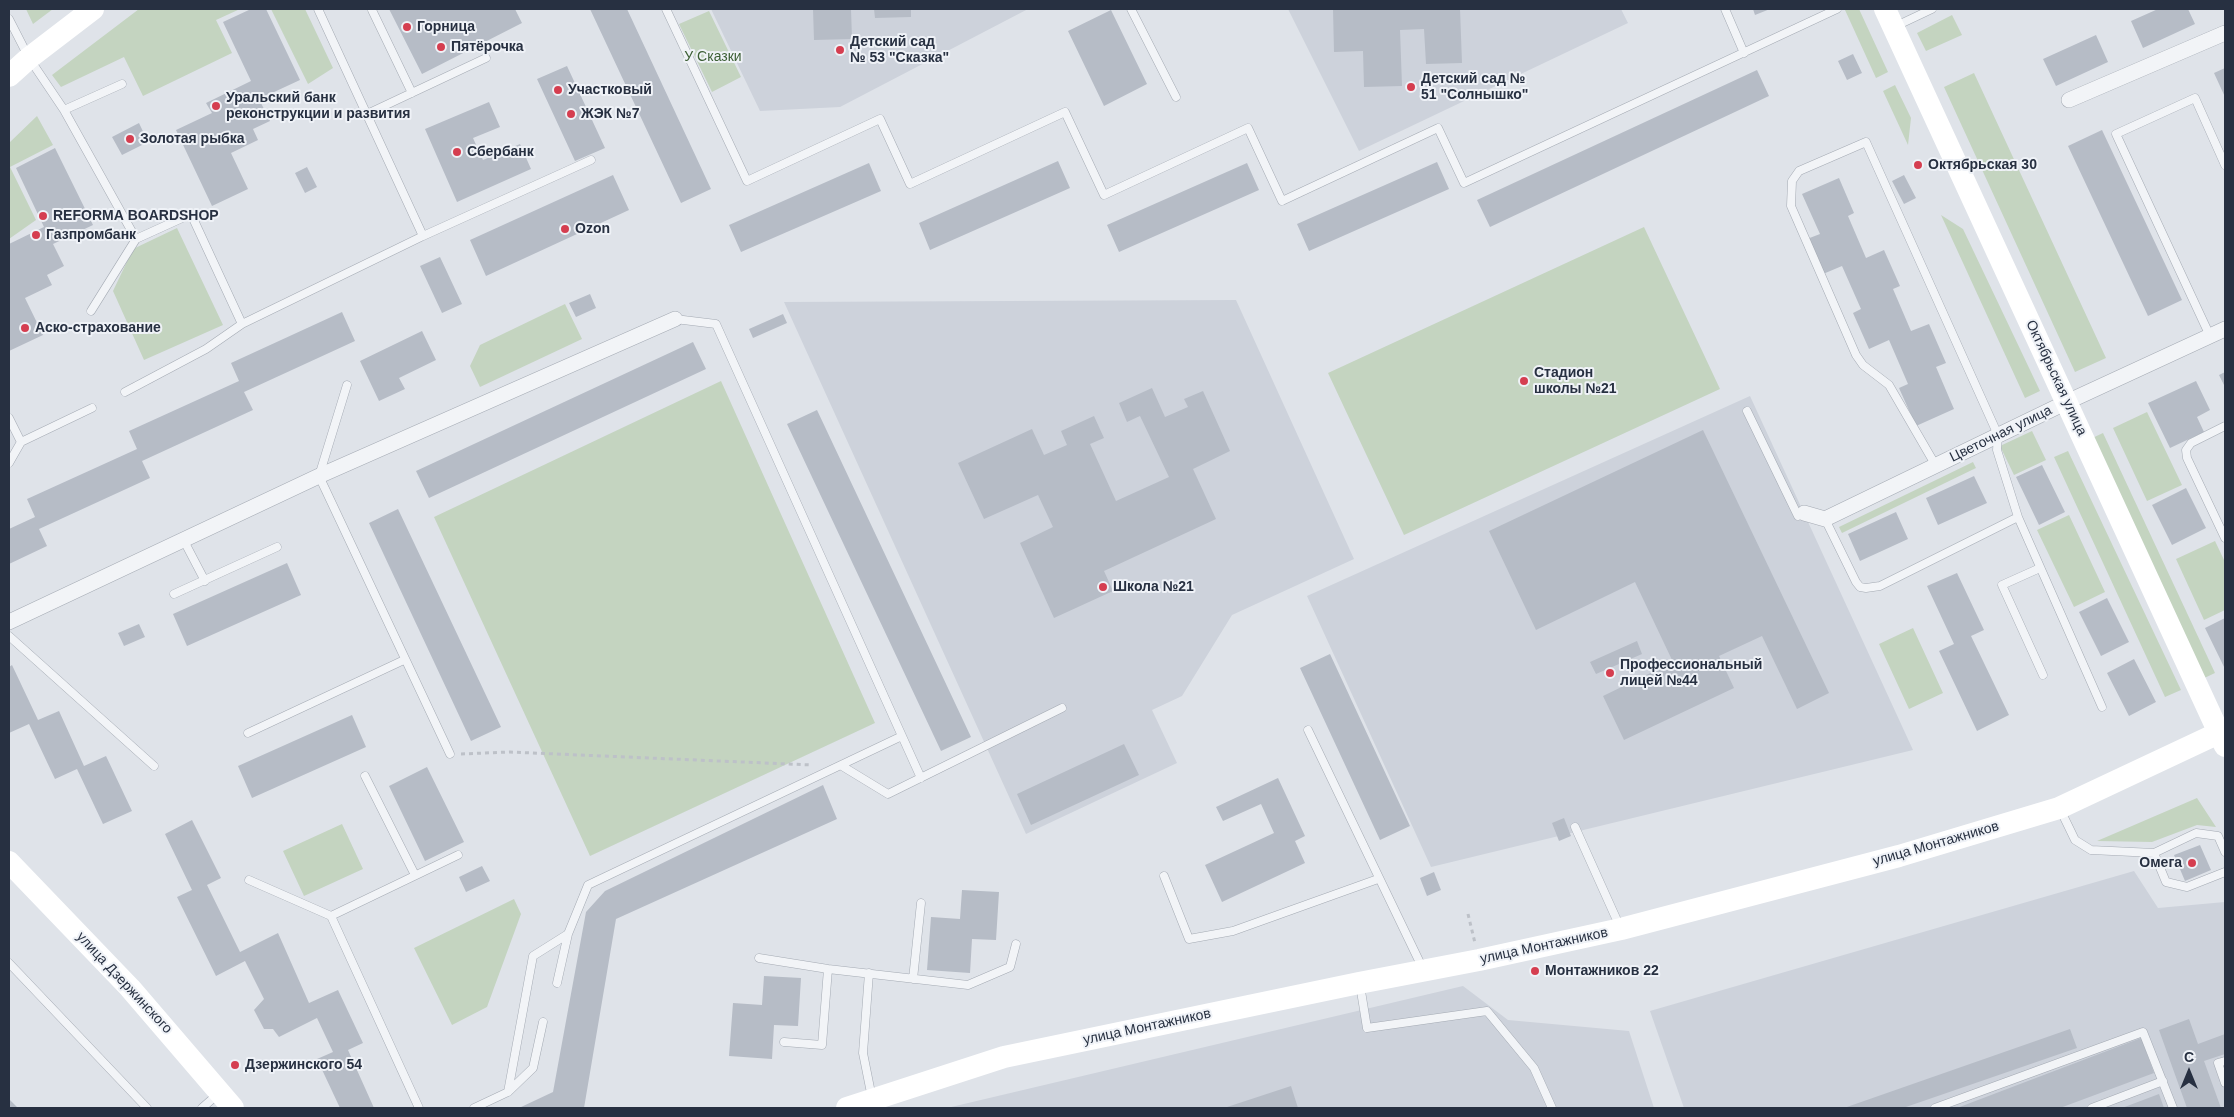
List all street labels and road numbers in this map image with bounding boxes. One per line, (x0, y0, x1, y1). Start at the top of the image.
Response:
street label: Октябрьская улица (2022, 318, 2090, 438)
street label: Цветочная улица (1947, 402, 2055, 466)
street label: улица Монтажников (1871, 818, 2001, 870)
street label: улица Монтажников (1479, 924, 1609, 968)
street label: улица Дзержинского (73, 929, 175, 1037)
street label: улица Монтажников (1082, 1005, 1212, 1049)

